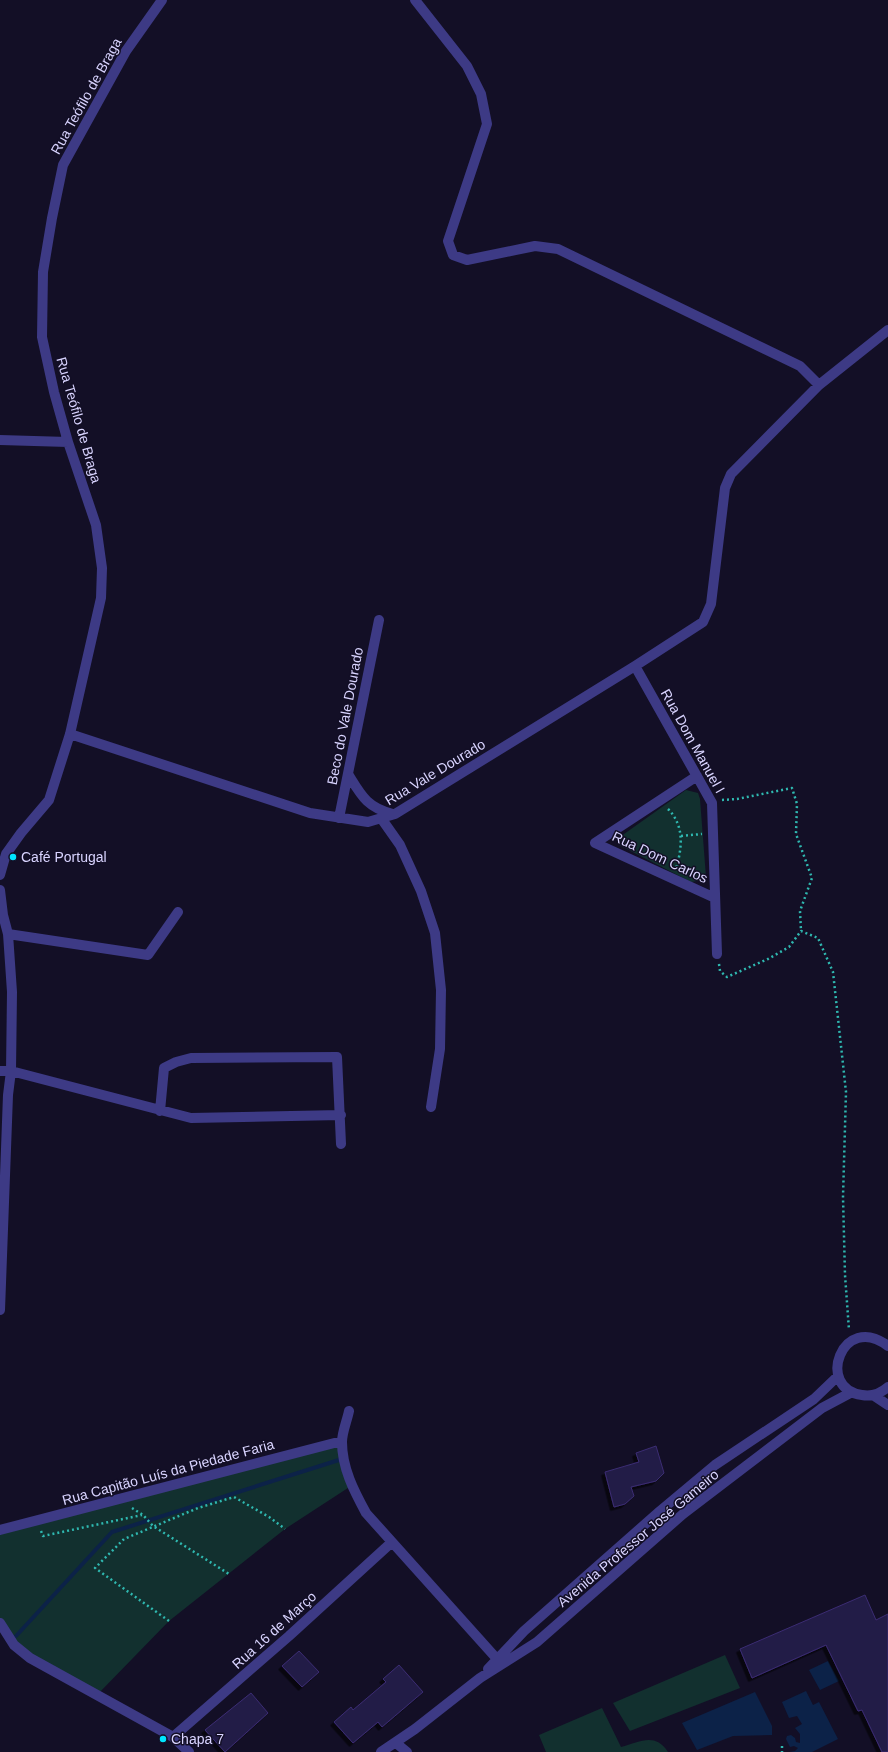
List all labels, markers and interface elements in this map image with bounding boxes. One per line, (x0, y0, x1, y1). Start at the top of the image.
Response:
street label: Rua Teófilo de Braga (47, 35, 125, 157)
street label: Rua Teófilo de Braga (53, 355, 105, 485)
street label: Beco do Vale Dourado (324, 646, 366, 786)
street label: Rua Dom Manuel I (658, 686, 728, 796)
street label: Rua Vale Dourado (382, 736, 488, 808)
street label: Rua Dom Carlos (610, 828, 710, 886)
place label: Café Portugal (21, 849, 107, 865)
marker: Café Portugal (8, 852, 18, 862)
street label: Rua Capitão Luís da Piedade Faria (60, 1436, 276, 1508)
street label: Avenida Professor José Gameiro (554, 1466, 722, 1610)
street label: Rua 16 de Março (229, 1588, 319, 1672)
place label: Chapa 7 (171, 1731, 224, 1747)
marker: Chapa 7 (158, 1734, 168, 1744)

